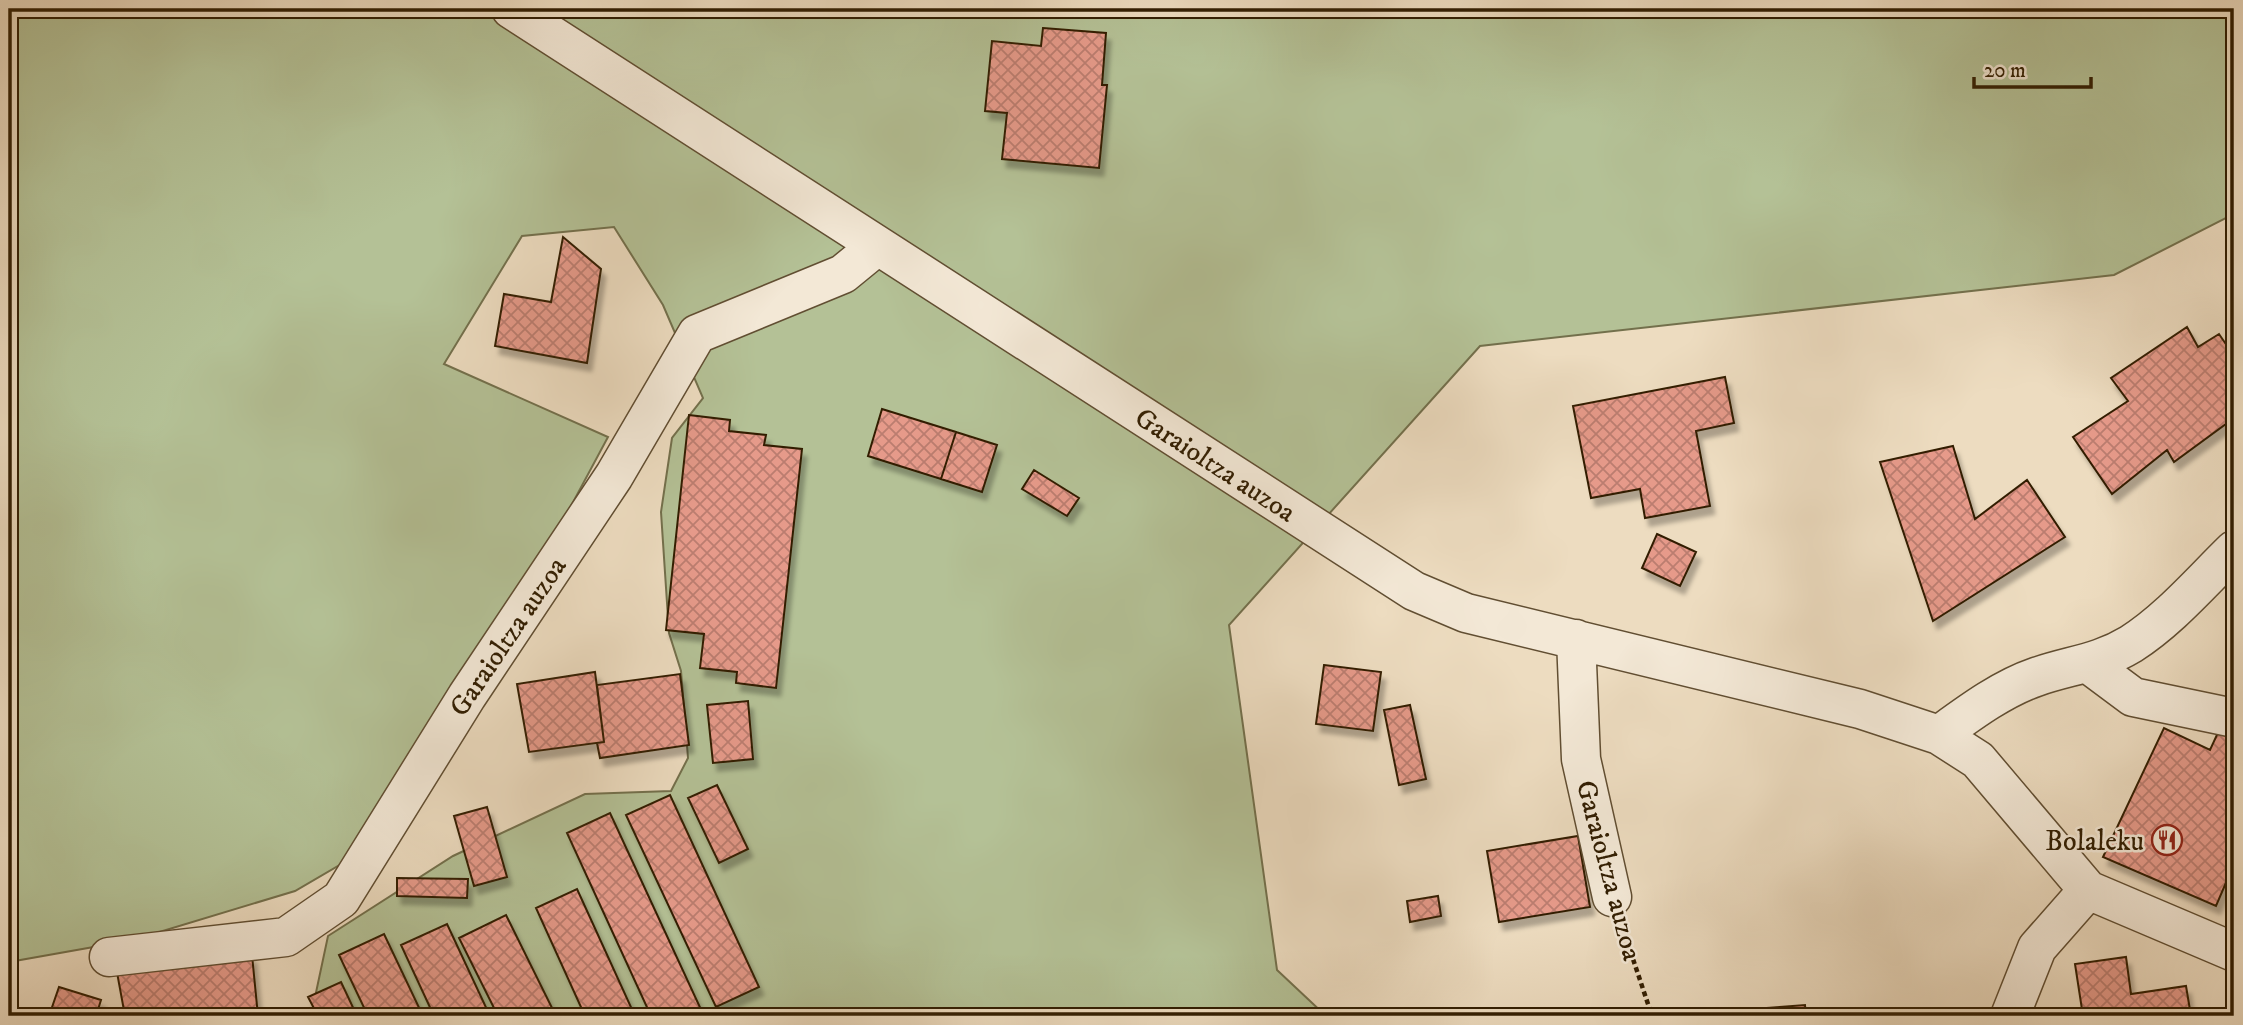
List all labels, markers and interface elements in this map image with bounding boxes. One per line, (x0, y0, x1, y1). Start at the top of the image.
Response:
scale bar (1974, 46, 2091, 90)
text: 20 m (1984, 58, 2026, 84)
street label: Garaioltza auzoa (1128, 400, 1302, 530)
street label: Garaioltza auzoa (442, 550, 575, 723)
street label: Garaioltza auzoa (1568, 777, 1649, 964)
restaurant icon: Bolaleku (2150, 823, 2184, 857)
place label: Bolaleku (2045, 824, 2144, 859)

